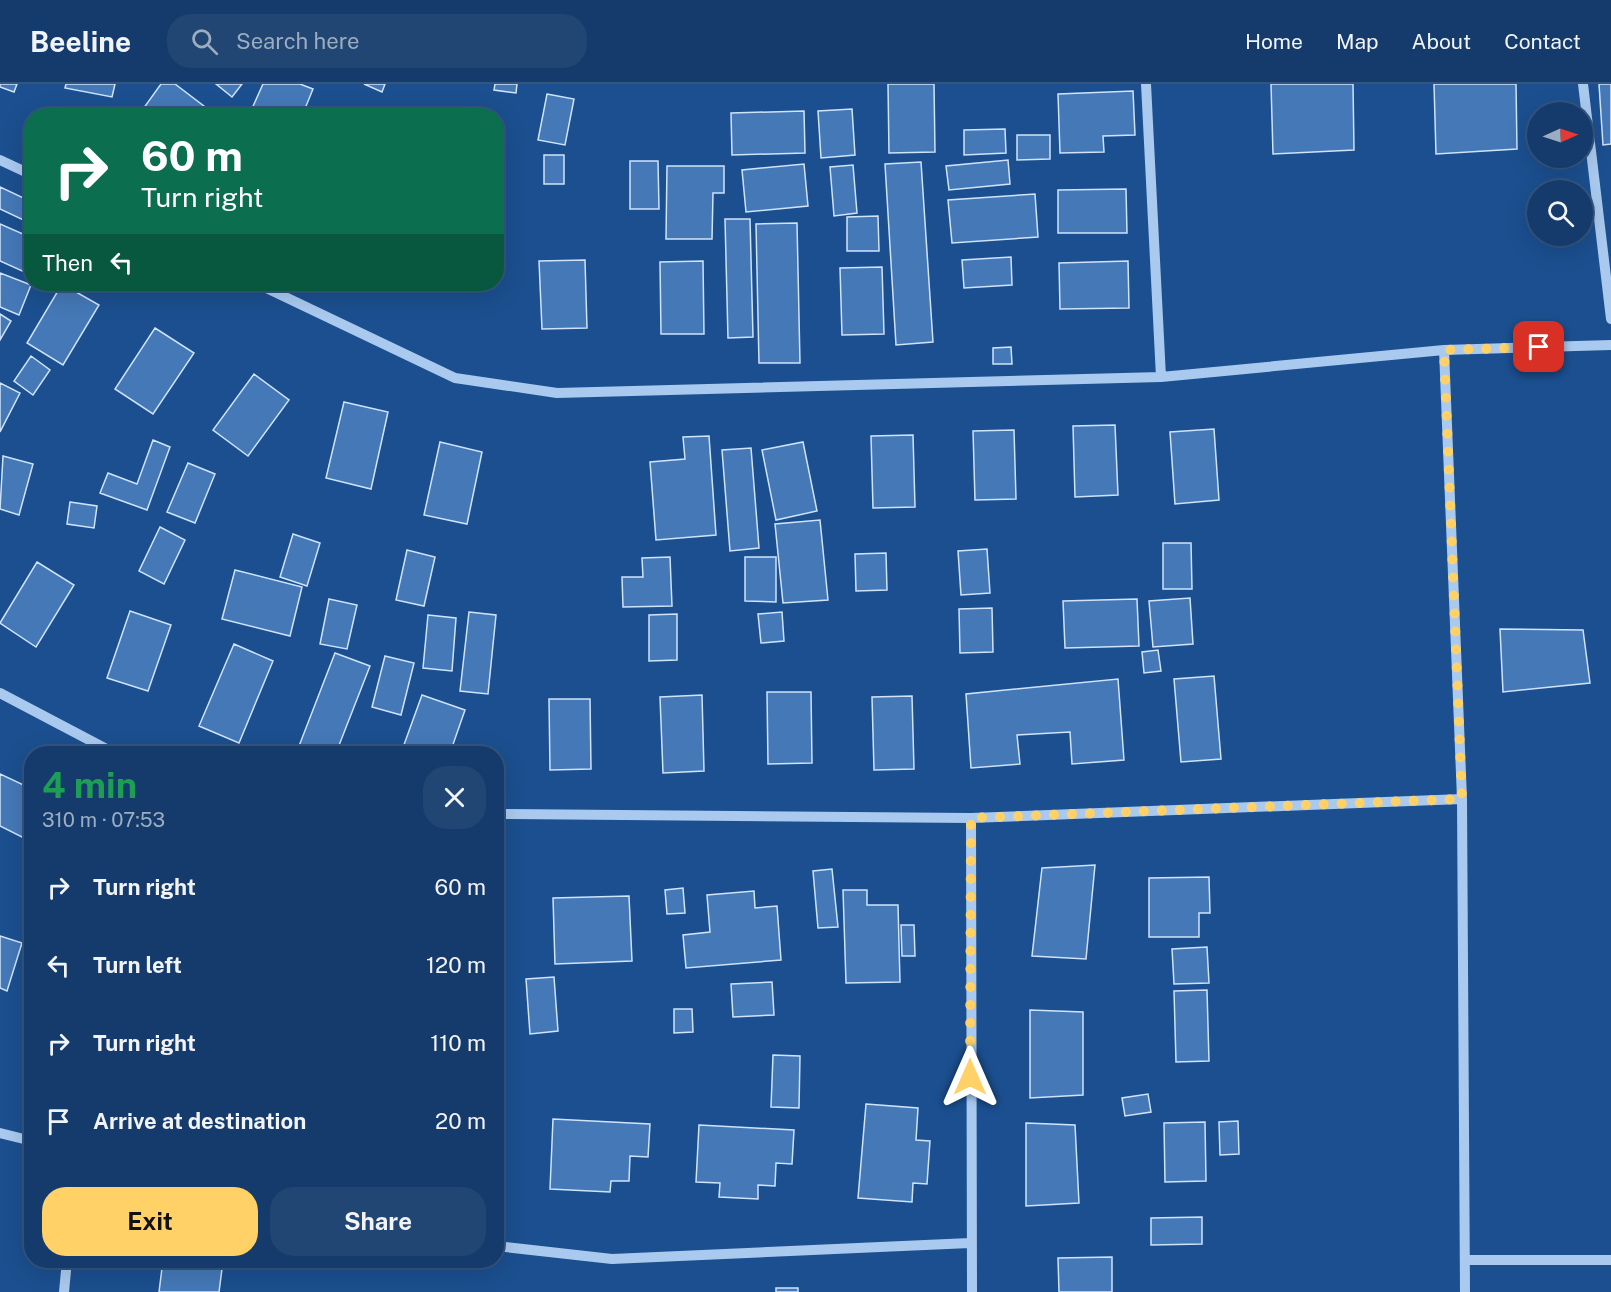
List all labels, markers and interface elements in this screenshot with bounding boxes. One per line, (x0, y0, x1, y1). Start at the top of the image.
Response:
search box (167, 14, 587, 68)
text: Beeline (30, 25, 131, 58)
icon: search (188, 25, 221, 58)
text: Search here (236, 28, 360, 54)
text: Home (1245, 29, 1303, 54)
text: Map (1336, 29, 1379, 54)
text: About (1412, 29, 1471, 54)
text: Contact (1504, 29, 1581, 54)
north arrow (1527, 102, 1593, 168)
map controls (1527, 102, 1593, 246)
text: 60 m (141, 131, 243, 180)
icon: right (42, 132, 120, 210)
button: search (1527, 180, 1593, 246)
text: Turn right (141, 181, 264, 213)
icon: left (105, 246, 138, 279)
text: Then (42, 250, 93, 276)
pin (1513, 321, 1564, 372)
icon: arrive (1522, 330, 1555, 363)
text: 4 min (42, 764, 137, 806)
button: close (423, 766, 486, 829)
text: 310 m · 07:53 (42, 808, 165, 832)
icon: right (42, 871, 75, 904)
text: Turn right (93, 874, 196, 900)
text: 60 m (435, 874, 486, 900)
icon: left (42, 949, 75, 982)
text: Turn left (93, 952, 182, 978)
text: 120 m (426, 952, 486, 978)
icon: right (42, 1027, 75, 1060)
text: Turn right (93, 1030, 196, 1056)
text: 110 m (430, 1030, 486, 1056)
position arrow (938, 1045, 1002, 1109)
icon: arrive (42, 1105, 75, 1138)
text: Arrive at destination (93, 1108, 306, 1134)
text: 20 m (435, 1108, 486, 1134)
button: Exit (42, 1187, 258, 1256)
button: Share (270, 1187, 486, 1256)

